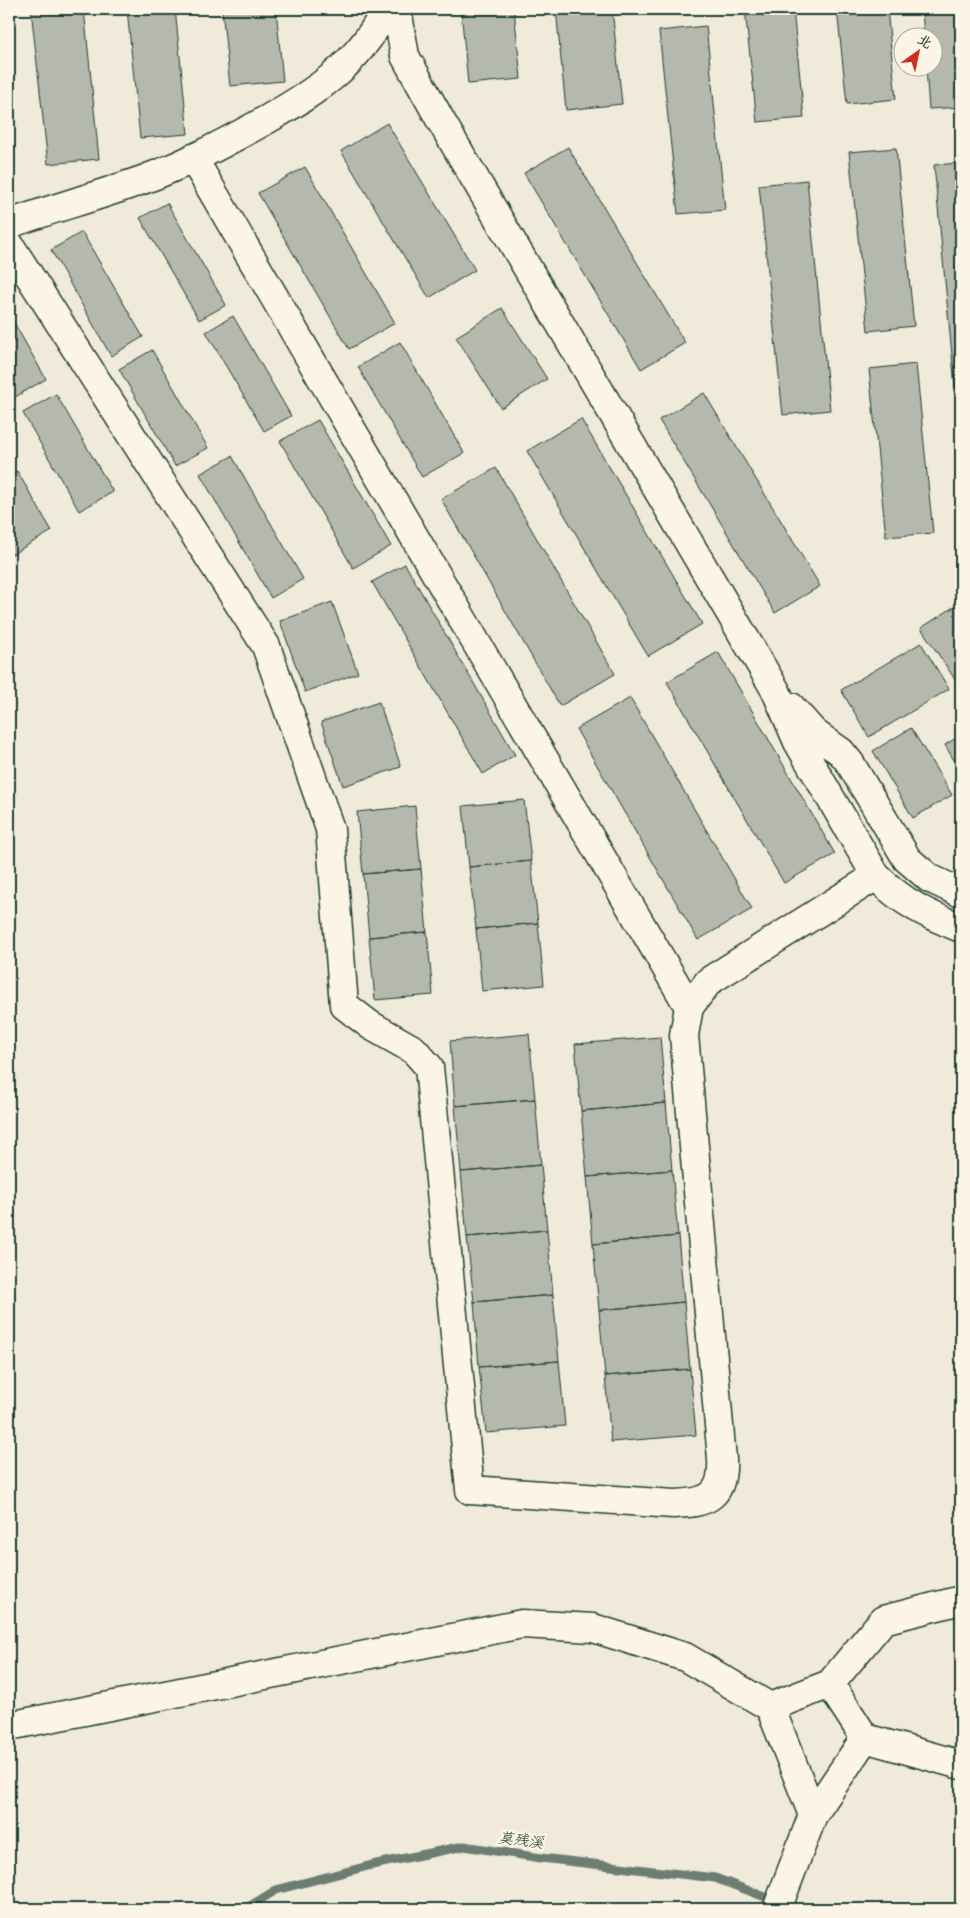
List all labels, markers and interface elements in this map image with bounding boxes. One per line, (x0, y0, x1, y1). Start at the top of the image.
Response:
north arrow (892, 28, 942, 78)
text: 北 (914, 28, 937, 53)
water label: 莫残溪 (497, 1824, 546, 1853)

